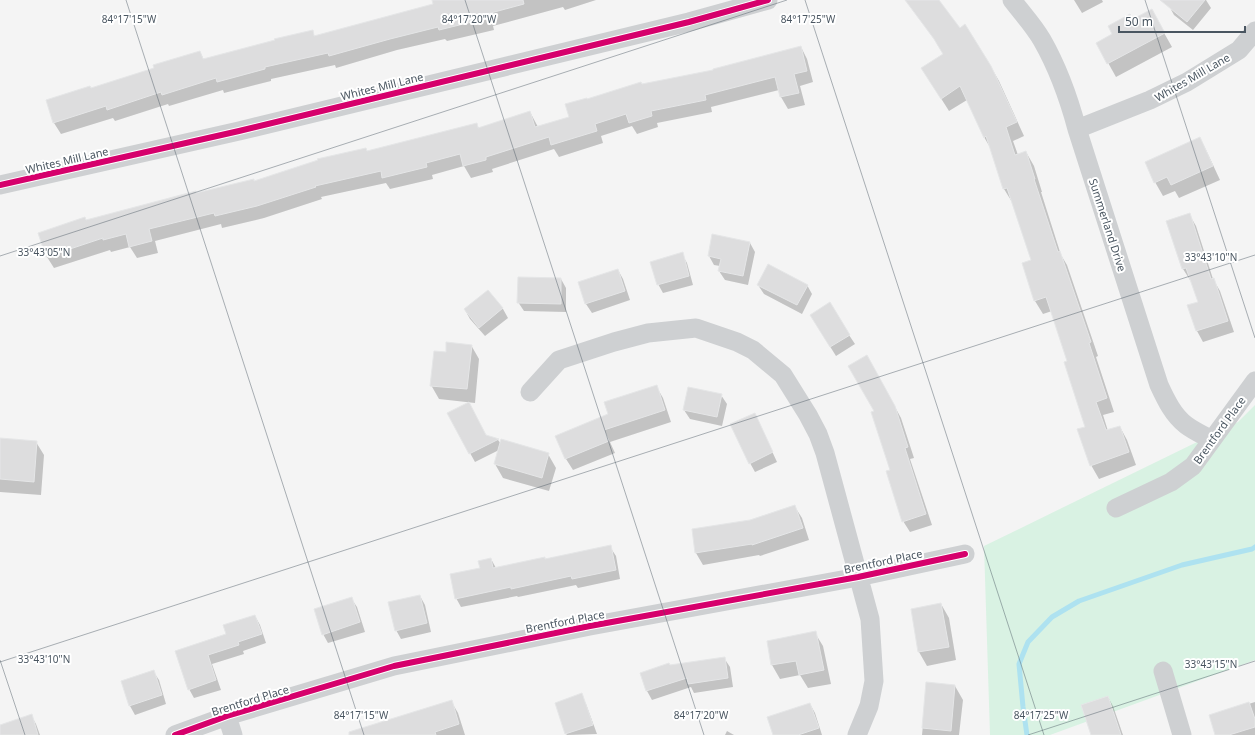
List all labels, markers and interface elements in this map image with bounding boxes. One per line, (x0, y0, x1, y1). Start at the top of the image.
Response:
scale bar (1119, 8, 1245, 34)
text: 84°17'15"W (102, 12, 157, 26)
text: 84°17'20"W (442, 12, 497, 26)
text: 84°17'25"W (781, 12, 836, 26)
text: 50 m (1125, 13, 1153, 30)
street label: Whites Mill Lane (1152, 49, 1232, 105)
street label: Whites Mill Lane (339, 69, 425, 103)
street label: Whites Mill Lane (24, 143, 110, 177)
street label: Summerland Drive (1086, 177, 1130, 273)
text: 33°43'05"N (18, 245, 70, 259)
text: 33°43'10"N (1185, 250, 1237, 264)
street label: Brentford Place (1189, 393, 1249, 467)
street label: Brentford Place (842, 545, 924, 577)
street label: Brentford Place (524, 606, 606, 636)
text: 33°43'10"N (18, 652, 70, 666)
text: 33°43'15"N (1185, 657, 1237, 671)
street label: Brentford Place (210, 681, 290, 719)
text: 84°17'15"W (334, 708, 389, 722)
text: 84°17'20"W (674, 708, 729, 722)
text: 84°17'25"W (1014, 708, 1069, 722)

